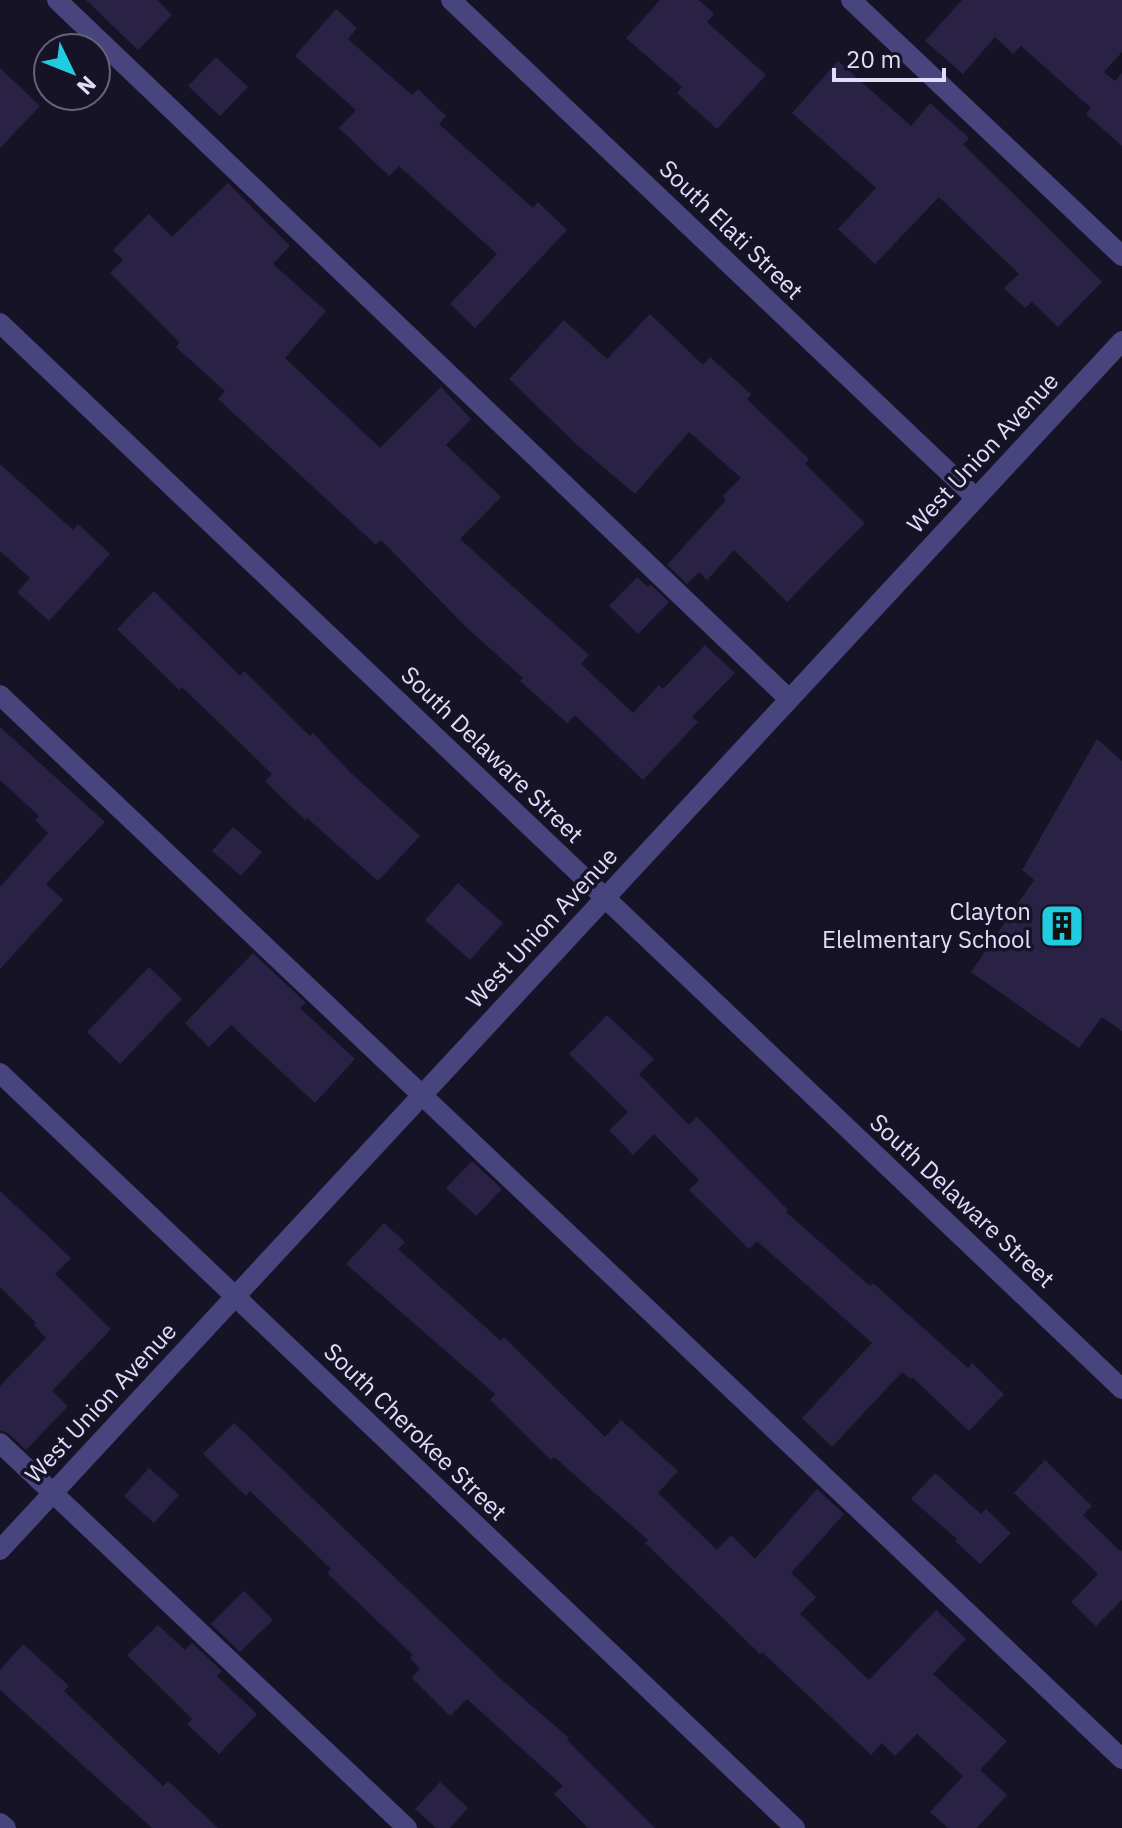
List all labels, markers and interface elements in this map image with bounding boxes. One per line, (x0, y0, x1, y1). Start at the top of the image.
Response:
north arrow (32, 32, 112, 112)
scale bar (834, 32, 944, 82)
text: 20 m (846, 43, 901, 75)
text: N (71, 70, 103, 102)
street label: South Elati Street (653, 152, 810, 306)
street label: West Union Avenue (899, 365, 1065, 540)
street label: South Delaware Street (395, 659, 591, 850)
street label: West Union Avenue (458, 840, 624, 1015)
place label: Clayton Elelmentary School (822, 895, 1031, 955)
building icon: Clayton Elelmentary School (1038, 902, 1086, 950)
street label: South Delaware Street (863, 1106, 1062, 1294)
street label: West Union Avenue (17, 1315, 183, 1490)
street label: South Cherokee Street (317, 1335, 514, 1527)

